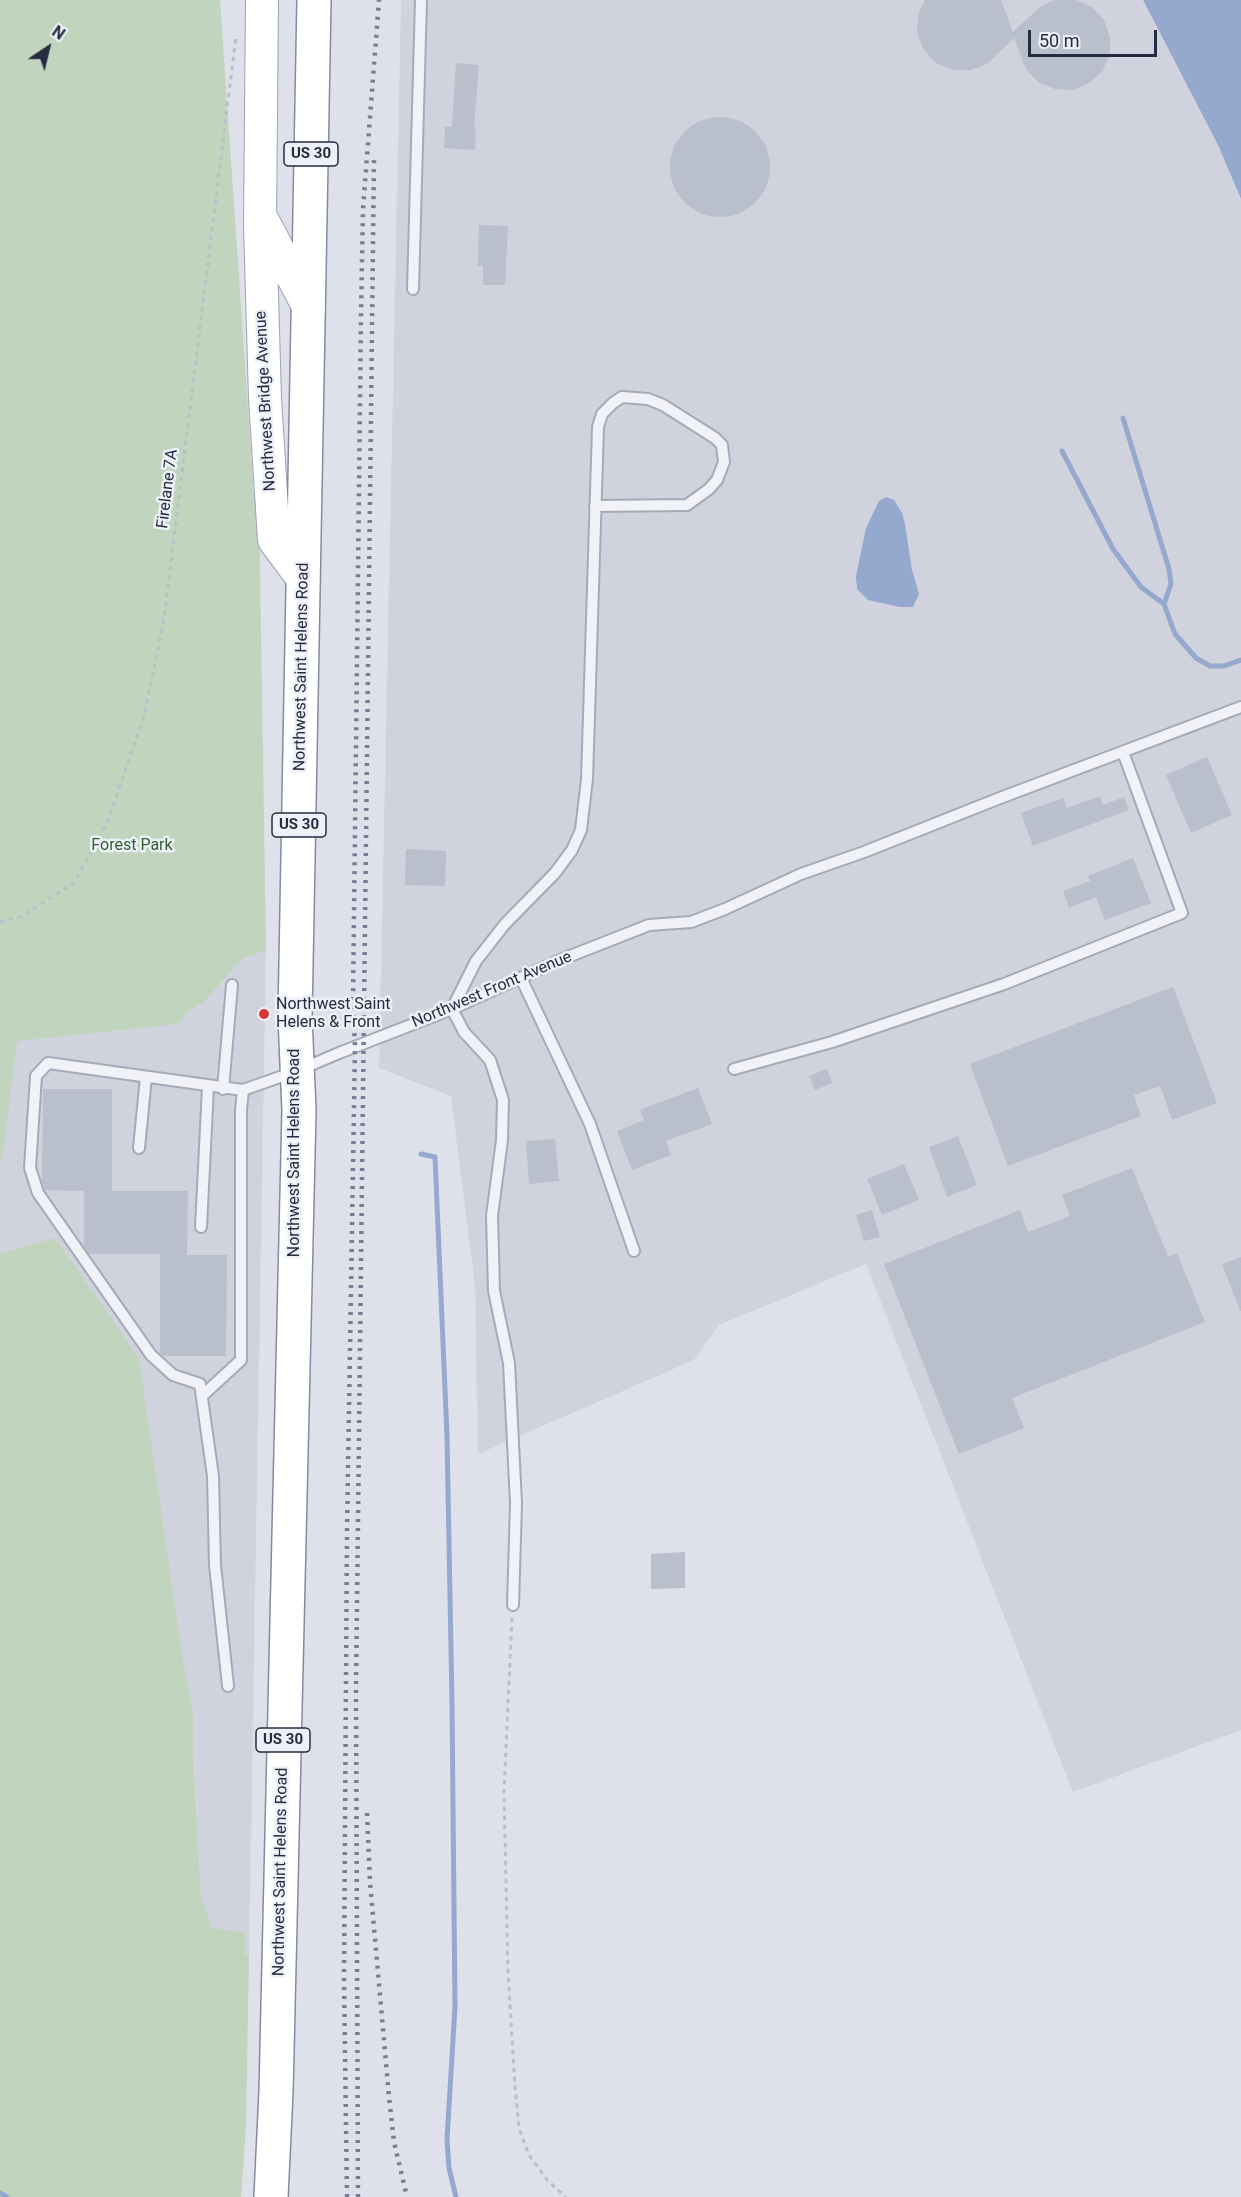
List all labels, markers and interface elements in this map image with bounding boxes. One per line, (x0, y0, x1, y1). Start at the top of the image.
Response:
north arrow (18, 18, 78, 78)
scale bar (1031, 18, 1160, 56)
text: N (49, 22, 69, 44)
text: 50 m (1039, 30, 1079, 51)
road number: US 30 (284, 142, 338, 166)
street label: Northwest Bridge Avenue (252, 310, 280, 492)
street label: Firelane 7A (154, 448, 182, 530)
street label: Northwest Saint Helens Road (291, 563, 313, 771)
road number: US 30 (272, 813, 326, 837)
park label: Forest Park (91, 836, 173, 856)
street label: Northwest Front Avenue (409, 948, 575, 1032)
place label: Northwest Saint Helens & Front (276, 995, 391, 1033)
marker: Northwest Saint Helens & Front (257, 1007, 271, 1021)
street label: Northwest Saint Helens Road (285, 1049, 305, 1257)
road number: US 30 (256, 1728, 310, 1752)
street label: Northwest Saint Helens Road (270, 1768, 292, 1976)

